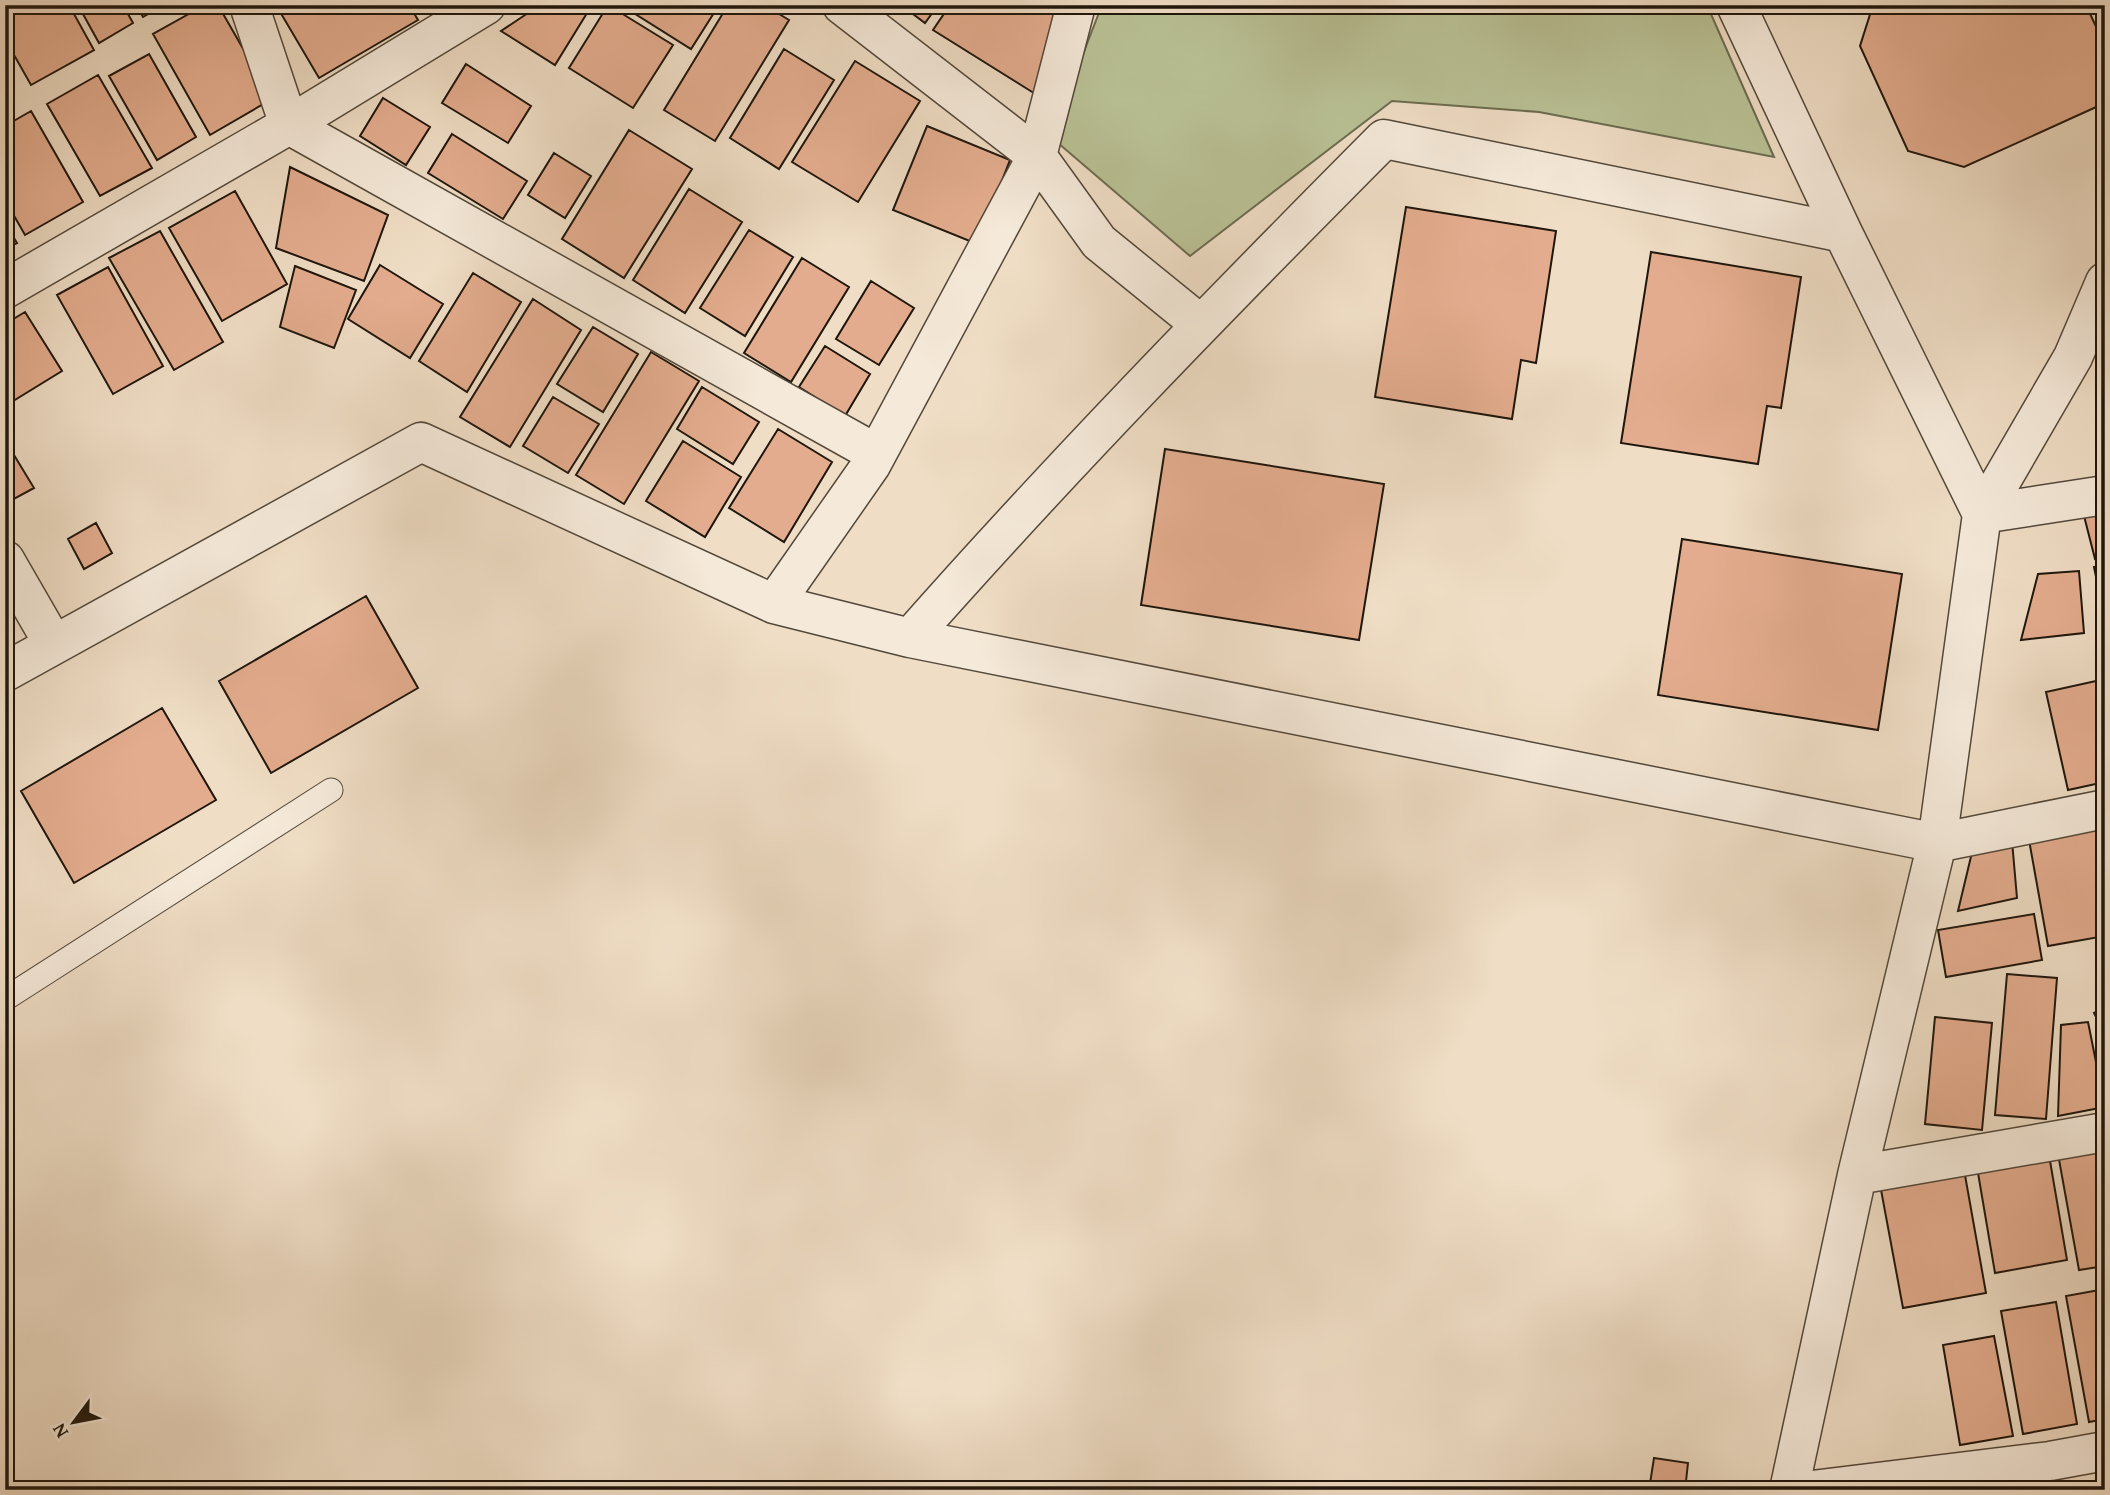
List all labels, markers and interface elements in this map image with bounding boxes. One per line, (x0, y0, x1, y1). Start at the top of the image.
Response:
north arrow (38, 1386, 108, 1456)
text: N (44, 1418, 75, 1444)

